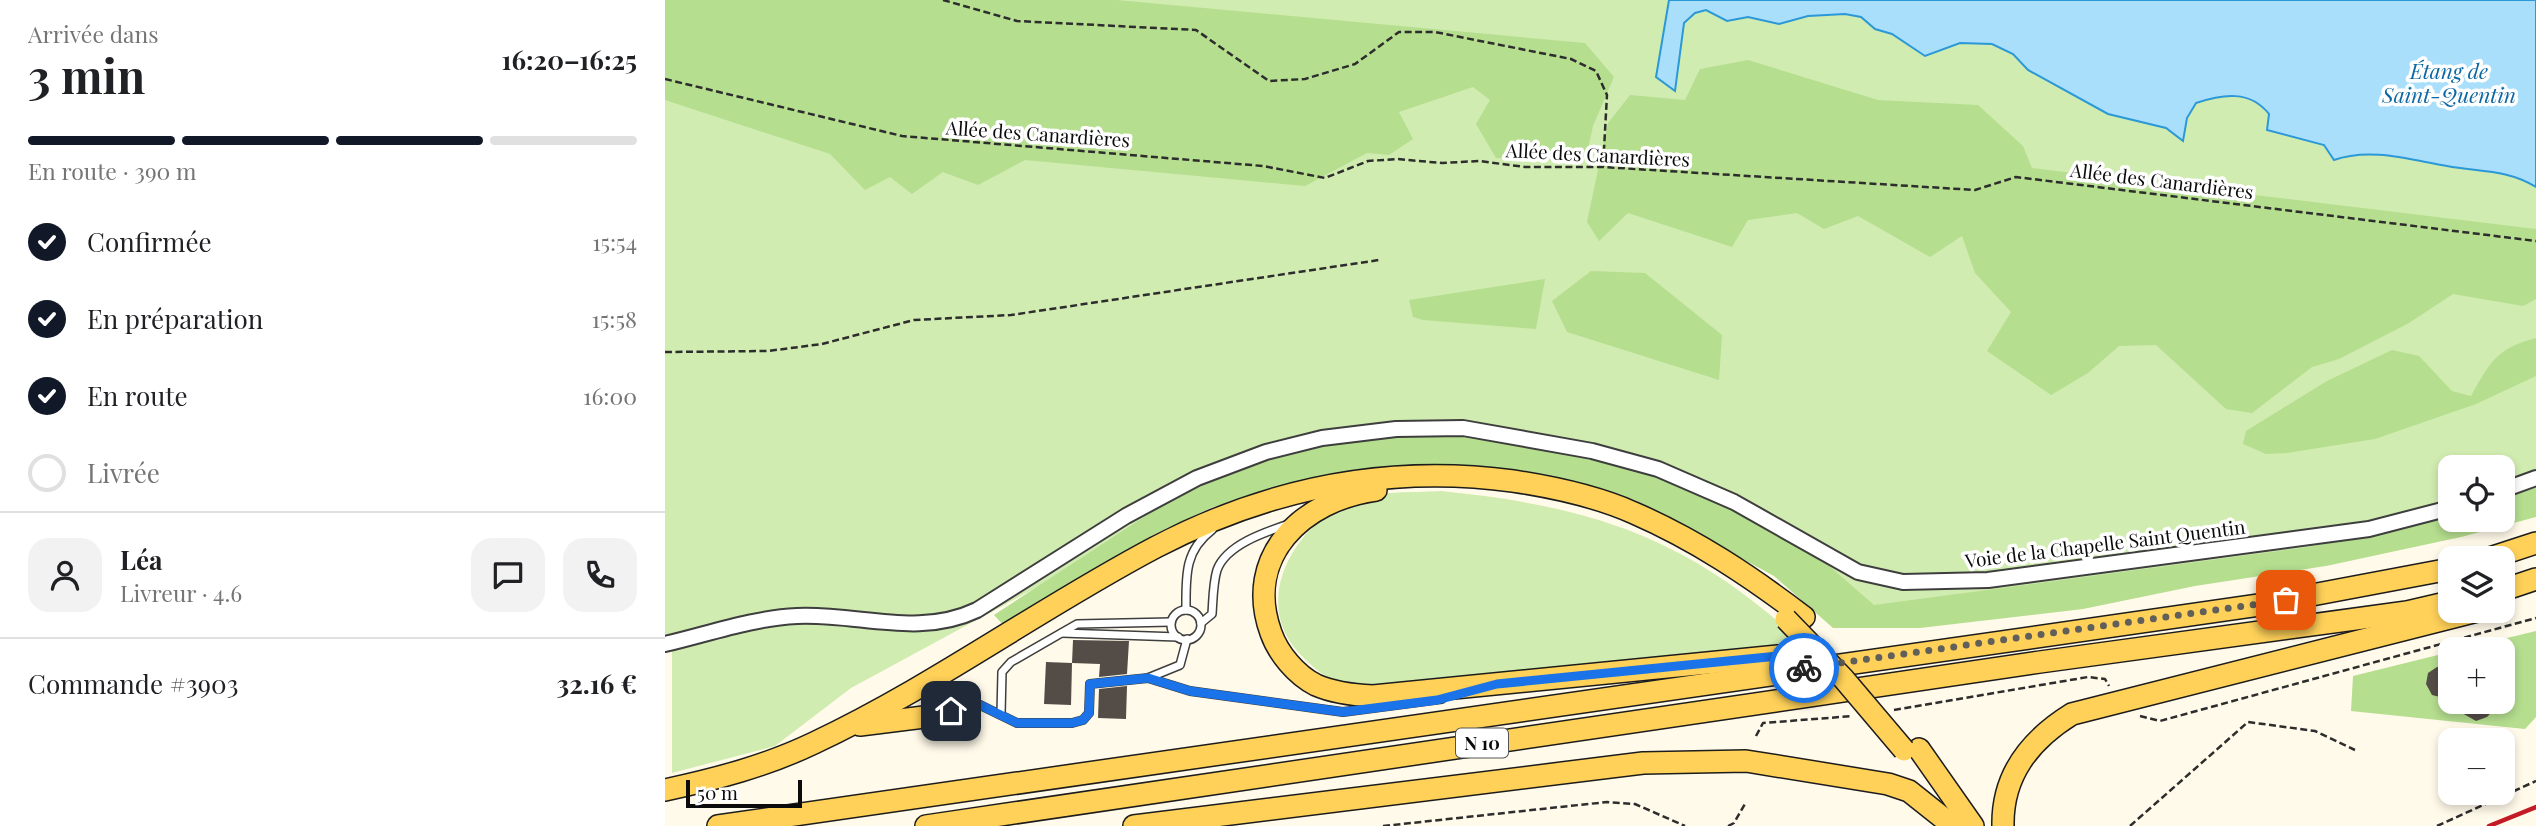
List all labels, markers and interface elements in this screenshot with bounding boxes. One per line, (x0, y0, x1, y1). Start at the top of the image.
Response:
text: Arrivée dans (28, 18, 159, 49)
text: 16:20–16:25 (501, 42, 637, 77)
text: 3 min (28, 44, 145, 106)
water label: Étang de Saint-Quentin (2381, 56, 2516, 108)
street label: Allée des Canardières (944, 114, 1131, 152)
street label: Allée des Canardières (1504, 136, 1691, 172)
text: En route · 390 m (28, 155, 197, 186)
street label: Allée des Canardières (2068, 156, 2255, 204)
icon: check (28, 223, 66, 261)
text: Confirmée (87, 224, 212, 259)
text: 15:54 (592, 226, 637, 257)
icon: check (28, 300, 66, 338)
text: En préparation (87, 301, 263, 336)
text: 15:58 (592, 303, 637, 334)
icon: check (28, 377, 66, 415)
text: En route (87, 378, 188, 413)
text: 16:00 (583, 380, 637, 411)
text: Livrée (87, 455, 160, 490)
map controls (2438, 455, 2515, 805)
button: locate (2438, 455, 2515, 532)
street label: Voie de la Chapelle Saint Quentin (1962, 513, 2247, 573)
button: person (28, 538, 102, 612)
button: chat (471, 538, 545, 612)
button: phone (563, 538, 637, 612)
text: Léa (120, 542, 162, 577)
button: layers (2438, 546, 2515, 623)
pin (2256, 570, 2316, 630)
text: Livreur · 4.6 (120, 577, 242, 608)
icon: bag (2267, 581, 2305, 619)
courier (1769, 633, 1839, 703)
button: + (2438, 637, 2515, 714)
icon: bike (1785, 649, 1823, 687)
text: Commande #3903 (28, 666, 238, 701)
text: 32.16 € (556, 666, 637, 701)
pin (921, 681, 981, 741)
icon: home (932, 692, 970, 730)
road number: N 10 (1456, 728, 1508, 758)
button: − (2438, 728, 2515, 805)
scale bar (686, 777, 801, 809)
text: 50 m (697, 779, 738, 805)

